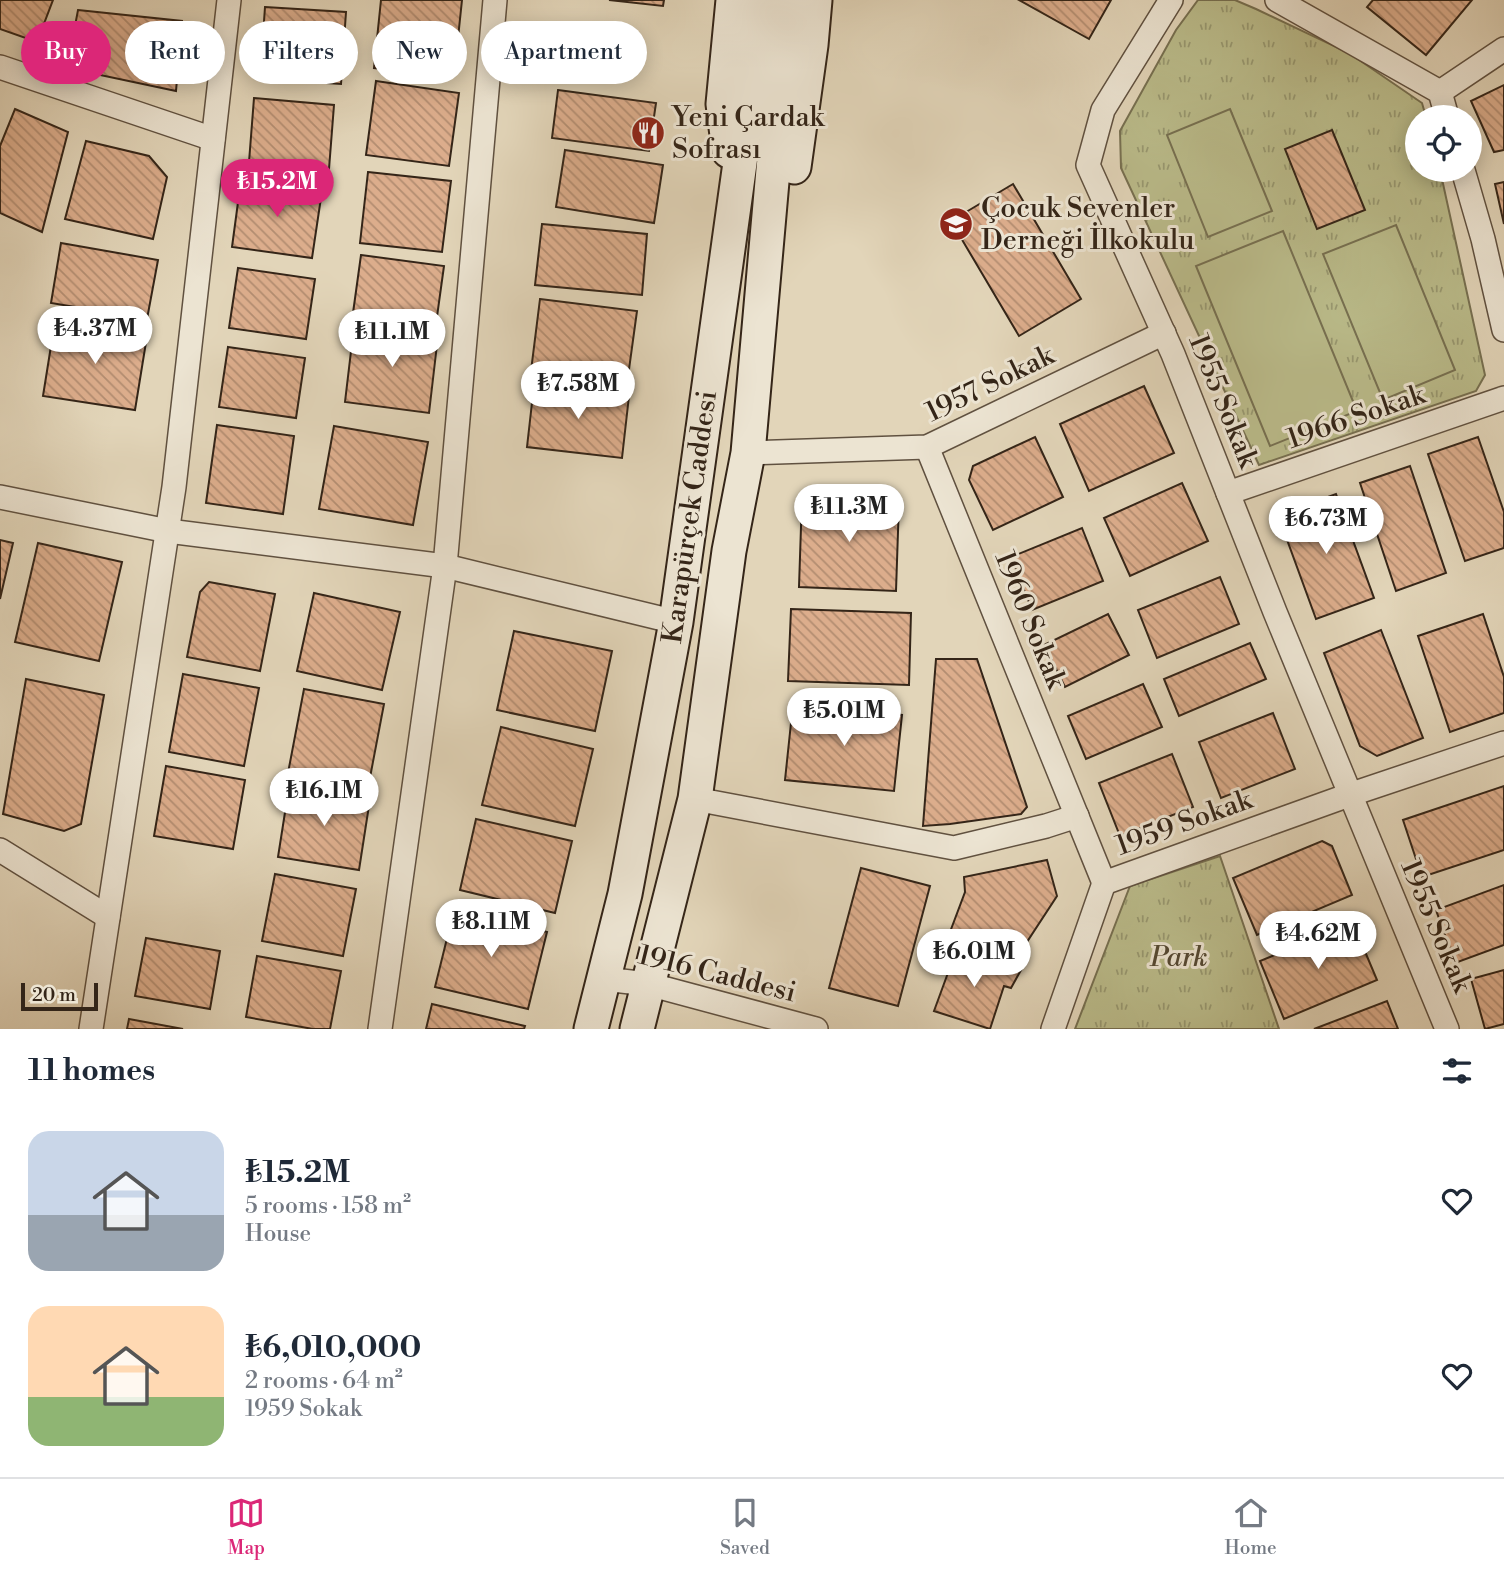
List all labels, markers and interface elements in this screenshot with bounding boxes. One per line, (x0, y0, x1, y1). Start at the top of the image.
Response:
chip: Buy (21, 21, 111, 84)
chip: Rent (125, 21, 225, 84)
chip: Filters (239, 21, 358, 84)
chip: New (372, 21, 467, 84)
chip: Apartment (481, 21, 647, 84)
place label: Yeni Çardak Sofrası (670, 100, 826, 167)
map controls (1405, 105, 1482, 182)
button: locate (1405, 105, 1482, 182)
restaurant icon: Yeni Çardak Sofrası (629, 114, 667, 152)
pin: ₺15.2M (220, 160, 334, 219)
text: ₺15.2M (237, 168, 317, 196)
place label: Çocuk Sevenler Derneği İlkokulu (981, 191, 1194, 258)
school or university icon: Çocuk Sevenler Derneği İlkokulu (937, 205, 975, 243)
pin: ₺4.37M (38, 306, 152, 366)
pin: ₺11.1M (335, 310, 449, 369)
text: ₺4.37M (53, 315, 137, 343)
text: ₺11.1M (354, 318, 430, 346)
street label: 1955 Sokak (1180, 329, 1266, 474)
street label: 1957 Sokak (920, 337, 1061, 430)
pin: ₺7.58M (521, 362, 635, 421)
text: ₺7.58M (537, 370, 619, 398)
street label: 1966 Sokak (1282, 377, 1431, 457)
street label: Karapürçek Caddesi (655, 388, 725, 646)
pin: ₺11.3M (792, 484, 906, 544)
text: ₺11.3M (810, 493, 888, 521)
pin: ₺6.73M (1269, 496, 1383, 556)
text: ₺6.73M (1285, 505, 1367, 533)
street label: 1960 Sokak (987, 546, 1074, 695)
pin: ₺5.01M (787, 688, 901, 748)
text: ₺5.01M (803, 697, 885, 725)
pin: ₺16.1M (267, 768, 381, 828)
text: ₺16.1M (286, 777, 362, 805)
street label: 1959 Sokak (1111, 782, 1258, 864)
street label: 1955 Sokak (1392, 854, 1480, 999)
pin: ₺8.11M (434, 900, 548, 959)
text: ₺8.11M (452, 908, 530, 936)
pin: ₺4.62M (1261, 912, 1375, 971)
text: ₺4.62M (1275, 920, 1361, 948)
pin: ₺6.01M (917, 930, 1031, 989)
street label: 1916 Caddesi (634, 937, 800, 1011)
text: ₺6.01M (933, 938, 1015, 966)
park label: Park (1149, 940, 1208, 975)
scale bar (21, 980, 98, 1012)
text: 20 m (32, 983, 76, 1007)
text: 11 homes (28, 1052, 155, 1090)
icon: filters (1438, 1052, 1476, 1090)
text: ₺15.2M (245, 1154, 350, 1192)
icon: home (84, 1159, 168, 1243)
icon: heart (1438, 1182, 1476, 1220)
text: 5 rooms · 158 m² (245, 1192, 411, 1220)
text: House (245, 1220, 311, 1248)
text: ₺6,010,000 (245, 1329, 421, 1367)
icon: home (84, 1334, 168, 1418)
icon: heart (1438, 1357, 1476, 1395)
text: 2 rooms · 64 m² (245, 1367, 403, 1395)
text: 1959 Sokak (245, 1395, 362, 1423)
tab: Map (227, 1494, 265, 1560)
tab: Saved (720, 1494, 770, 1560)
tab: Home (1225, 1494, 1277, 1560)

